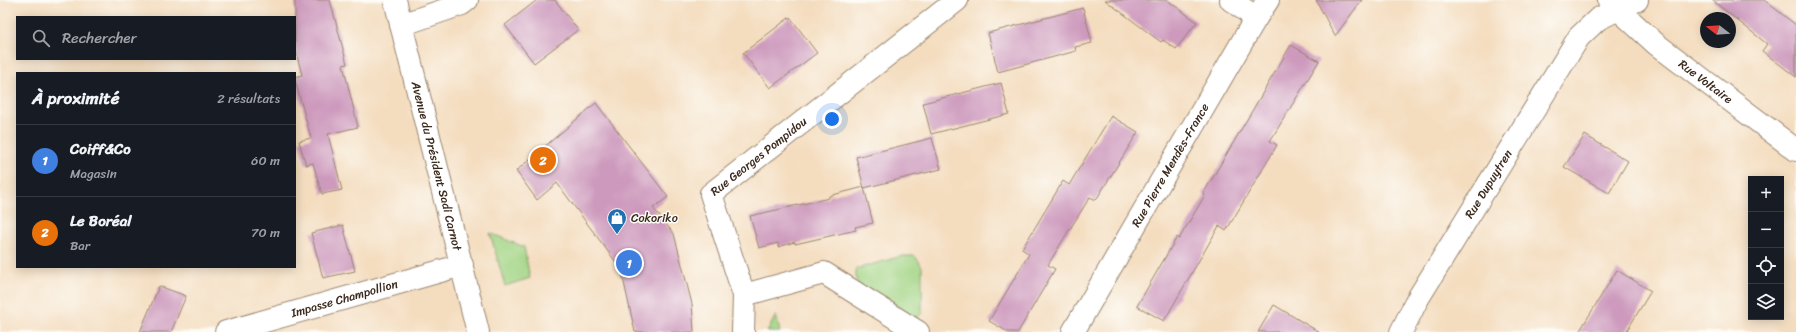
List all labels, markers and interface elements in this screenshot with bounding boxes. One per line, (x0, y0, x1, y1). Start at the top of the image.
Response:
north arrow (1700, 12, 1736, 48)
search box (16, 16, 296, 60)
text: Rechercher (62, 25, 137, 51)
icon: search (30, 27, 52, 49)
street label: Rue Voltaire (1674, 54, 1738, 110)
street label: Avenue du Président Sadi Carnot (404, 78, 468, 254)
text: À proximité (32, 83, 119, 113)
text: 2 résultats (217, 87, 280, 110)
street label: Rue Pierre Mendès-France (1125, 99, 1215, 232)
your location (822, 109, 842, 129)
street label: Rue Georges Pompidou (705, 111, 813, 202)
text: Coiff&Co (70, 136, 131, 162)
pin: 2 (530, 145, 556, 175)
street label: Rue Dupuytren (1459, 145, 1519, 223)
text: 1 (42, 149, 48, 172)
text: 60 m (251, 149, 280, 172)
text: Magasin (70, 162, 117, 185)
map controls (1748, 176, 1784, 320)
button: + (1748, 176, 1784, 212)
shop icon: Cokoriko (606, 207, 628, 235)
place label: Cokoriko (631, 207, 678, 229)
text: Le Boréal (70, 208, 131, 234)
button: − (1748, 212, 1784, 248)
text: 2 (41, 221, 49, 244)
text: 70 m (251, 221, 280, 244)
text: Bar (70, 234, 90, 257)
pin: 1 (616, 248, 642, 278)
button: locate (1748, 248, 1784, 284)
street label: Impasse Champollion (287, 273, 401, 324)
button: layers (1748, 284, 1784, 320)

